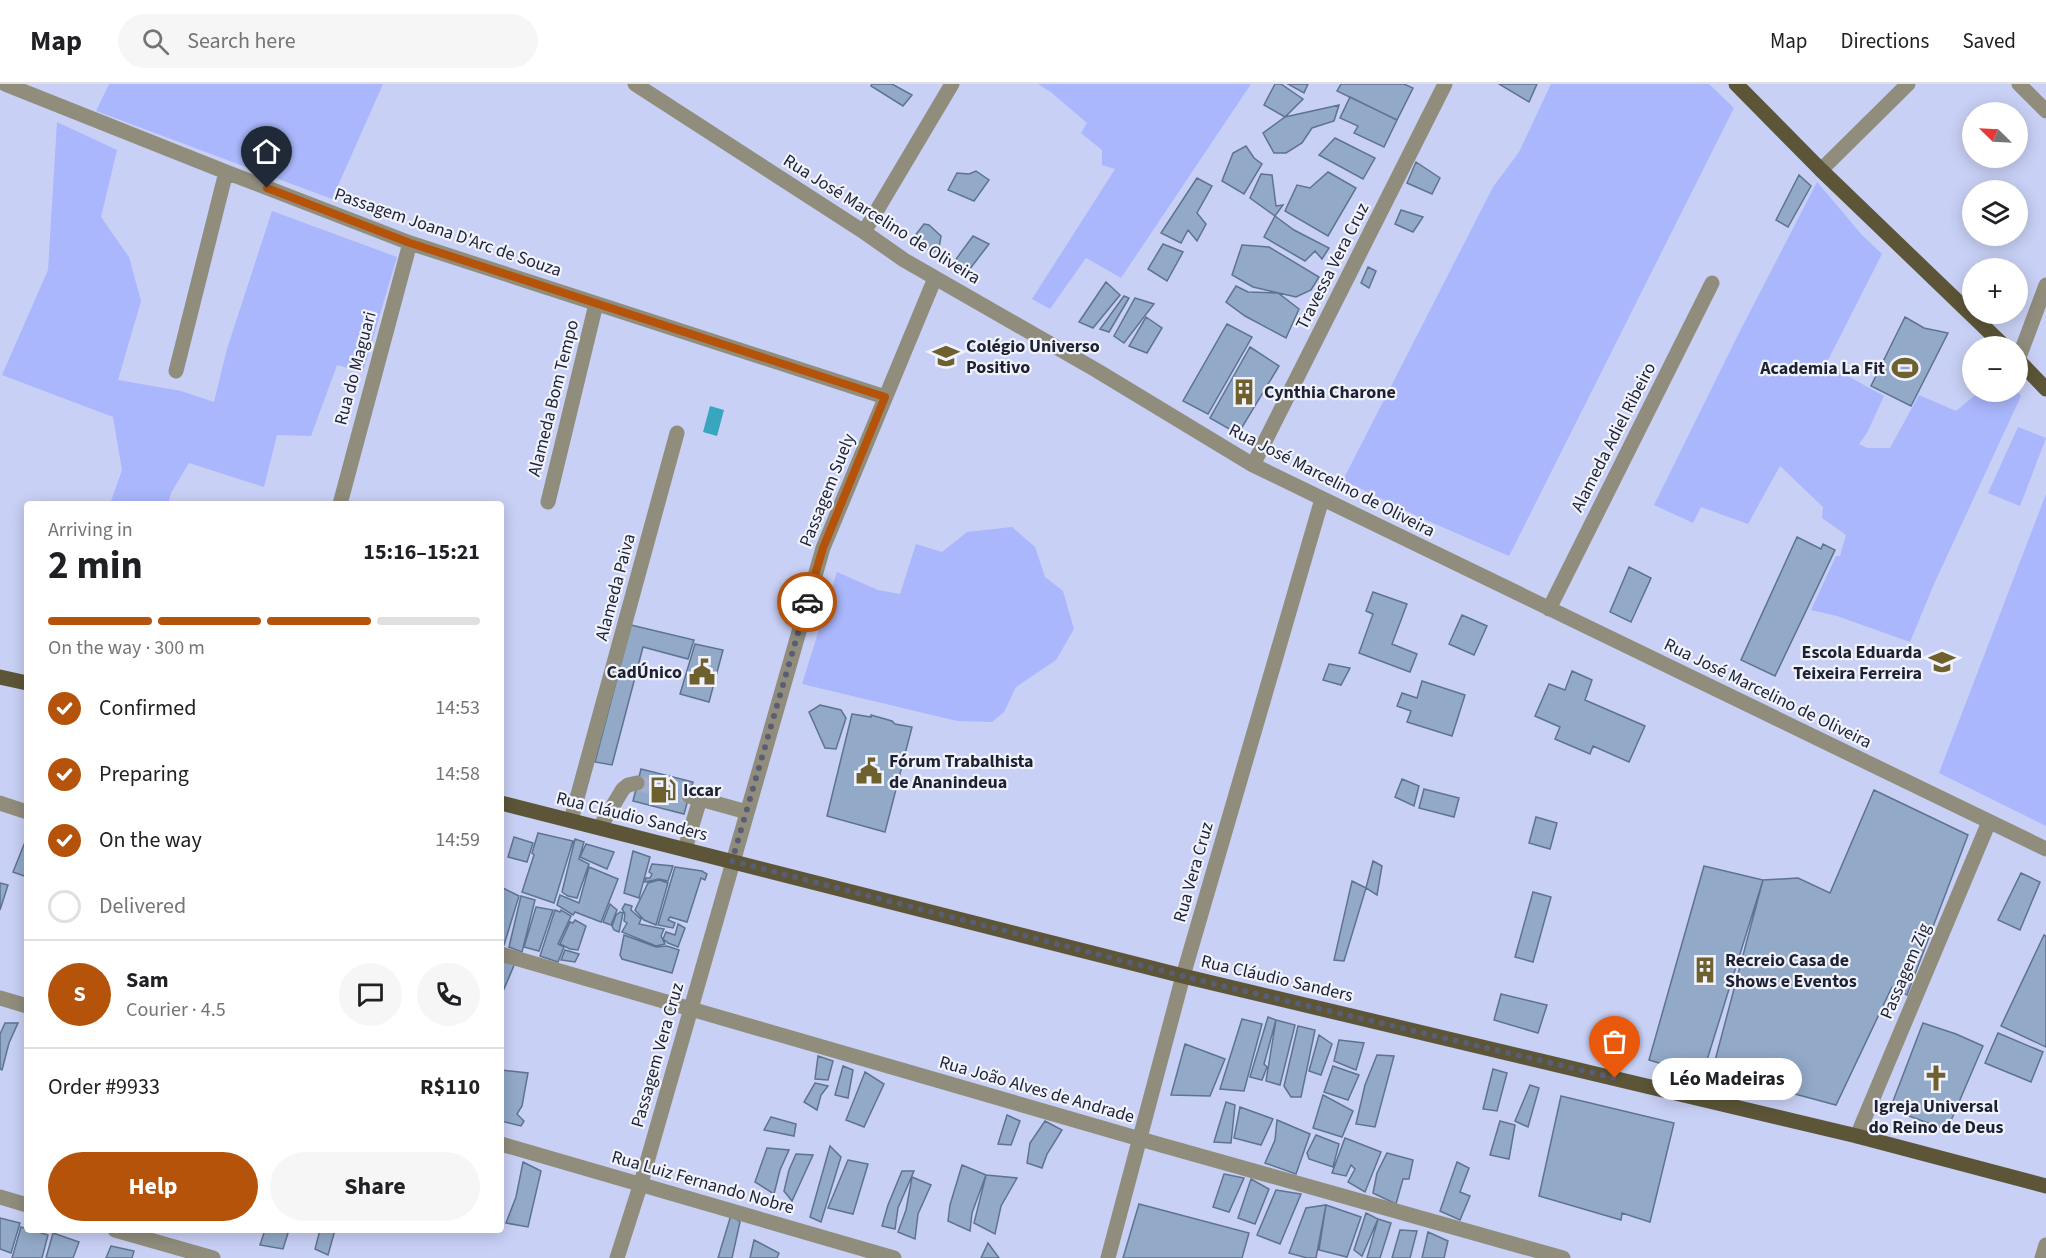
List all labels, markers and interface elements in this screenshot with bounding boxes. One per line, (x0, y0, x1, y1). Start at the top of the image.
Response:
search box (118, 14, 538, 68)
text: Map (30, 21, 82, 61)
icon: search (139, 25, 172, 58)
text: Search here (187, 25, 296, 57)
text: Map (1770, 26, 1808, 56)
text: Directions (1841, 26, 1929, 56)
text: Saved (1962, 26, 2016, 56)
north arrow (1962, 102, 2028, 168)
map controls (1962, 102, 2028, 402)
pin (241, 126, 292, 188)
icon: home (250, 135, 283, 168)
street label: Rua José Marcelino de Oliveira (778, 148, 985, 291)
button: layers (1962, 180, 2028, 246)
street label: Passagem Joana D'Arc de Souza (331, 182, 565, 283)
street label: Travessa Vera Cruz (1290, 198, 1375, 334)
button: + (1962, 258, 2028, 324)
street label: Rua do Maguari (328, 308, 383, 428)
street label: Alameda Bom Tempo (522, 317, 585, 479)
place label: Colégio Universo Positivo (966, 334, 1100, 380)
button: − (1962, 336, 2028, 402)
school or university icon: Colégio Universo Positivo (931, 341, 961, 371)
sports icon: Academia La Fit (1890, 353, 1920, 383)
place label: Academia La Fit (1759, 356, 1885, 381)
street label: Alameda Adiel Ribeiro (1565, 358, 1662, 516)
building icon: Cynthia Charone (1229, 377, 1259, 407)
place label: Cynthia Charone (1264, 380, 1396, 405)
street label: Rua José Marcelino de Oliveira (1224, 417, 1439, 543)
street label: Passagem Suely (793, 429, 862, 551)
text: Arriving in (48, 516, 133, 544)
street label: Alameda Paiva (589, 531, 642, 643)
text: 15:16–15:21 (363, 536, 480, 568)
text: 2 min (48, 538, 143, 594)
courier (777, 572, 837, 632)
icon: car (791, 586, 824, 619)
street label: Rua José Marcelino de Oliveira (1660, 632, 1876, 755)
text: On the way · 300 m (48, 634, 205, 662)
place label: Escola Eduarda Teixeira Ferreira (1793, 640, 1922, 686)
school or university icon: Escola Eduarda Teixeira Ferreira (1927, 647, 1957, 677)
public building icon: CadÚnico (687, 657, 717, 687)
place label: CadÚnico (607, 660, 682, 685)
icon: check (48, 692, 81, 725)
text: Confirmed (99, 692, 196, 724)
text: 14:53 (435, 694, 480, 722)
place label: Fórum Trabalhista de Ananindeua (889, 749, 1034, 795)
public building icon: Fórum Trabalhista de Ananindeua (854, 756, 884, 786)
icon: check (48, 758, 81, 791)
text: Preparing (99, 758, 189, 790)
text: 14:58 (435, 760, 480, 788)
fuel station icon: Iccar (648, 775, 678, 805)
place label: Iccar (683, 778, 722, 803)
street label: Rua Cláudio Sanders (553, 786, 710, 847)
street label: Rua Vera Cruz (1167, 819, 1220, 925)
icon: check (48, 824, 81, 857)
text: On the way (99, 824, 202, 856)
text: 14:59 (435, 826, 480, 854)
text: Delivered (99, 890, 186, 922)
street label: Passagem Zig (1874, 919, 1937, 1023)
place label: Recreio Casa de Shows e Eventos (1725, 948, 1857, 994)
street label: Rua Cláudio Sanders (1198, 949, 1355, 1008)
building icon: Recreio Casa de Shows e Eventos (1690, 955, 1720, 985)
button: chat (339, 963, 402, 1026)
button: phone (417, 963, 480, 1026)
text: Sam (126, 964, 169, 996)
text: S (73, 978, 86, 1010)
street label: Passagem Vera Cruz (625, 980, 690, 1130)
text: Courier · 4.5 (126, 996, 226, 1024)
pin (1589, 1016, 1640, 1078)
icon: bag (1598, 1025, 1631, 1058)
street label: Rua João Alves de Andrade (936, 1050, 1137, 1129)
callout: Léo Madeiras (1651, 1057, 1801, 1099)
church icon: Igreja Universal do Reino de Deus (1921, 1063, 1951, 1093)
text: Léo Madeiras (1669, 1065, 1785, 1093)
text: Order #9933 (48, 1071, 160, 1103)
text: R$110 (420, 1071, 480, 1103)
place label: Igreja Universal do Reino de Deus (1868, 1094, 2004, 1140)
street label: Rua Luiz Fernando Nobre (609, 1144, 797, 1221)
button: Help (48, 1152, 258, 1221)
button: Share (270, 1152, 480, 1221)

